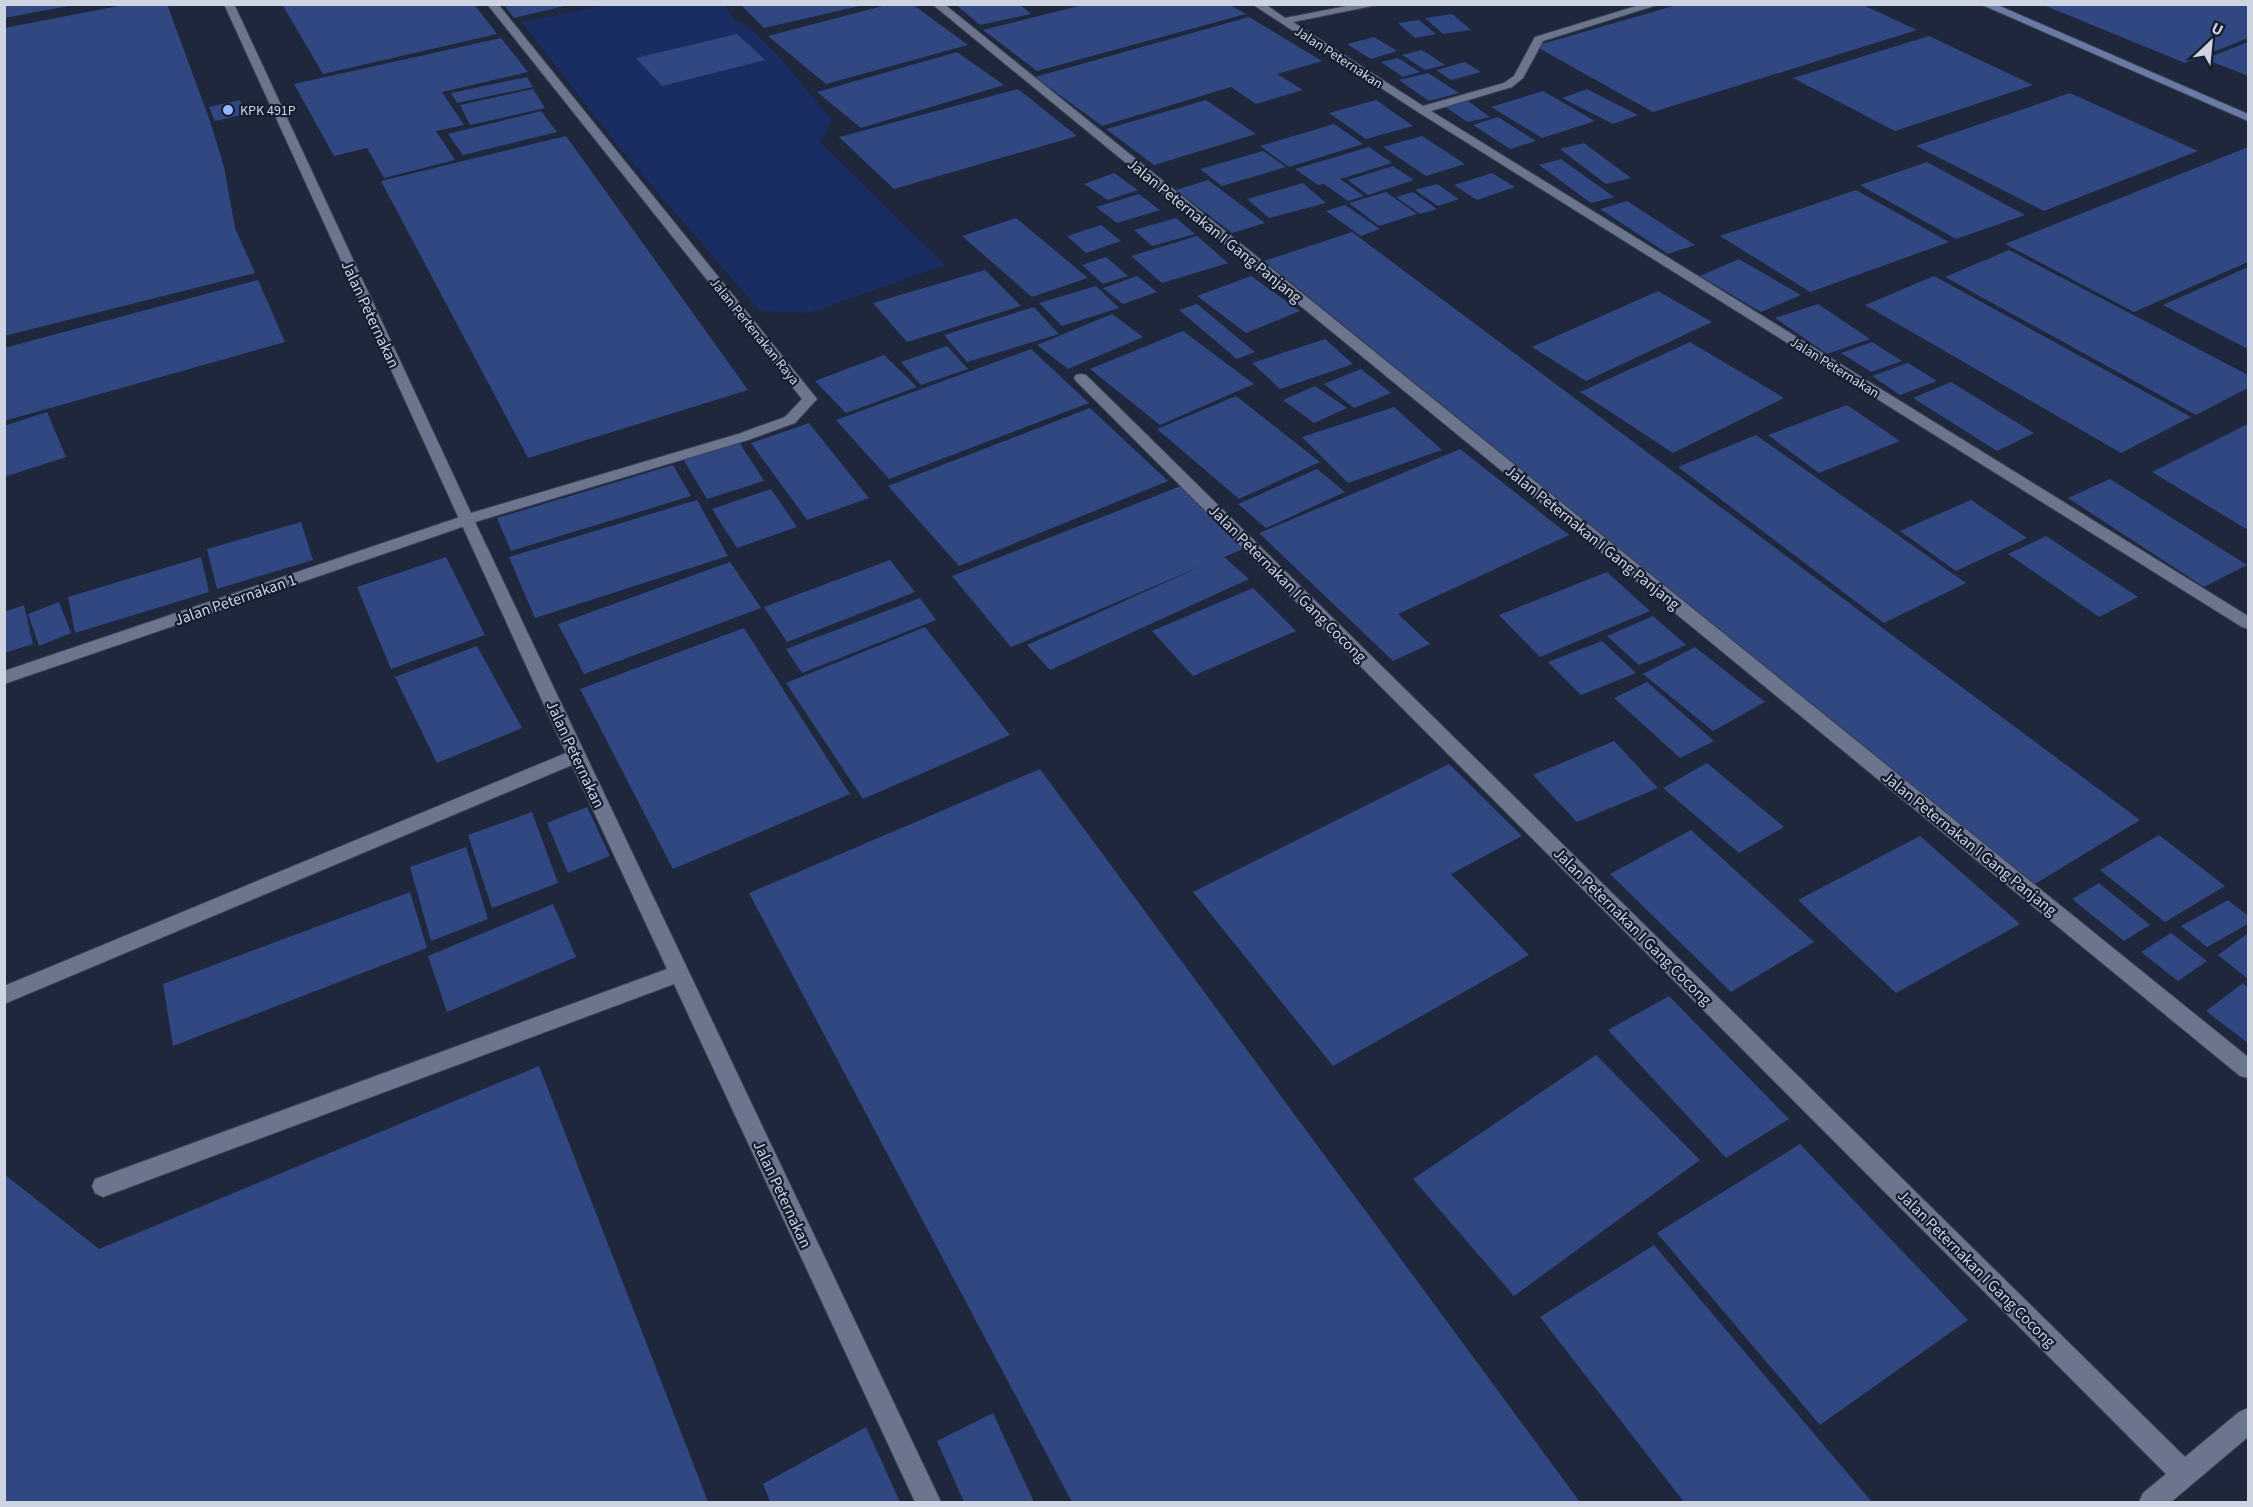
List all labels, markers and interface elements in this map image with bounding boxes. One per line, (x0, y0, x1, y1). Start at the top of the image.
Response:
north arrow (2181, 12, 2241, 72)
text: U (2208, 17, 2227, 42)
street label: Jalan Peternakan (1290, 22, 1387, 94)
place label: KPK 491P (240, 101, 296, 121)
marker: KPK 491P (221, 103, 235, 117)
street label: Jalan Peternakan I Gang Panjang (1122, 153, 1306, 308)
street label: Jalan Peternakan (336, 257, 405, 372)
street label: Jalan Pertenakan Raya (705, 274, 804, 390)
street label: Jalan Peternakan (1786, 332, 1883, 403)
street label: Jalan Peternakan I Gang Panjang (1500, 460, 1684, 615)
street label: Jalan Peternakan I Gang Cocong (1203, 500, 1371, 668)
street label: Jalan Peternakan 1 (171, 569, 299, 631)
street label: Jalan Peternakan (541, 697, 610, 812)
street label: Jalan Peternakan I Gang Panjang (1877, 766, 2061, 921)
street label: Jalan Peternakan I Gang Cocong (1548, 843, 1716, 1011)
street label: Jalan Peternakan (748, 1137, 817, 1252)
street label: Jalan Peternakan I Gang Cocong (1892, 1185, 2060, 1353)

